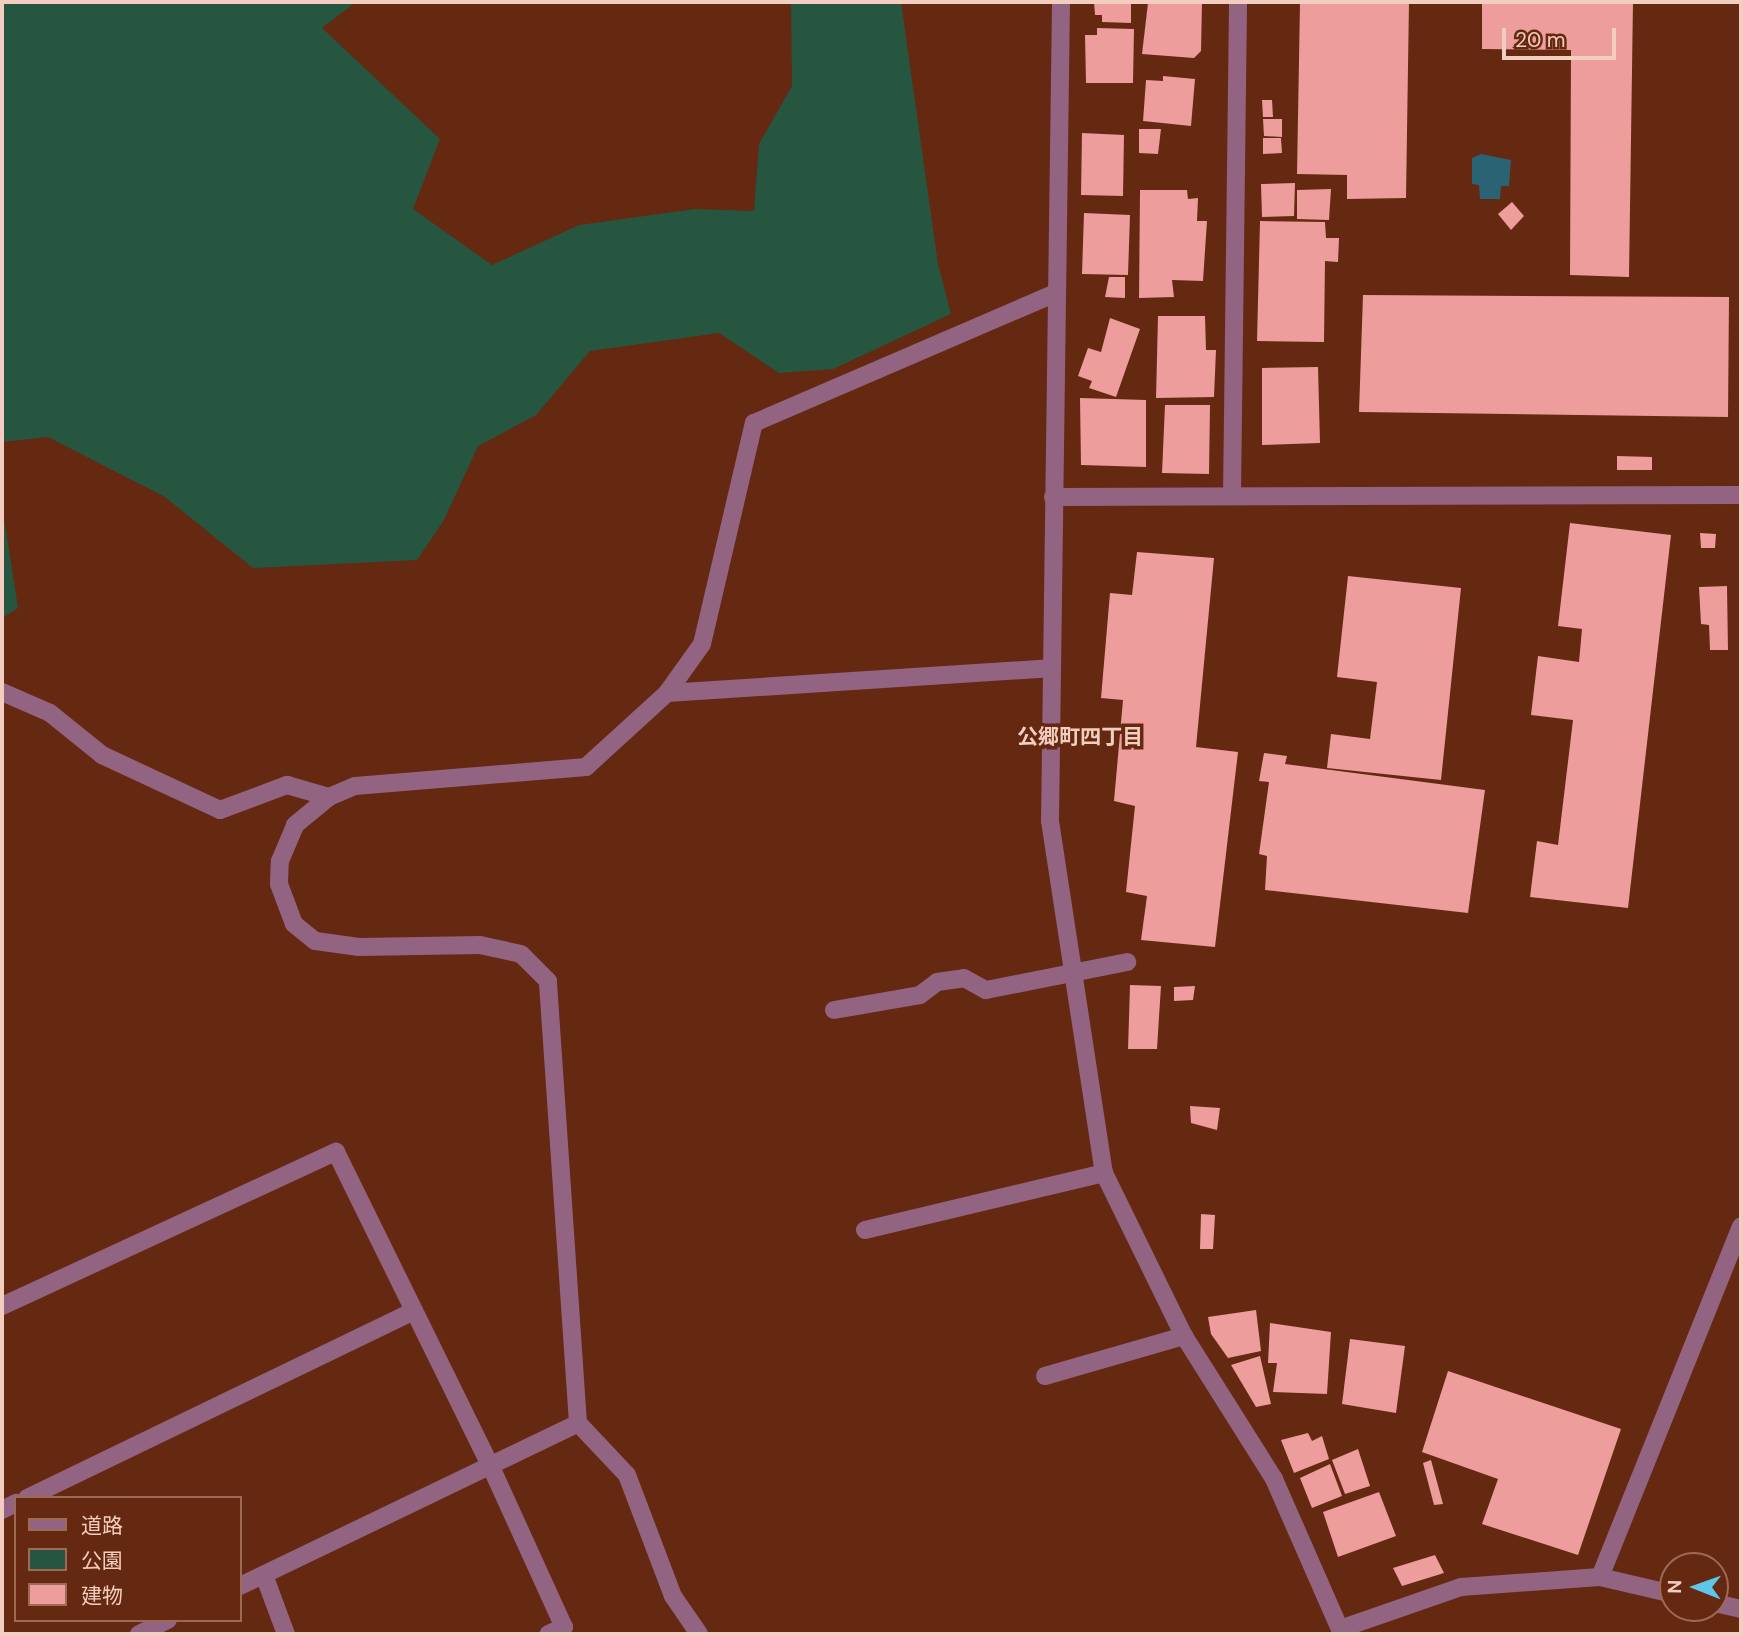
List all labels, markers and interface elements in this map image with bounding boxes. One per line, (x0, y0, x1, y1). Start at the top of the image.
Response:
scale bar (1505, 14, 1619, 58)
text: 20 m (1515, 26, 1566, 54)
district label: 公郷町四丁目 (1017, 724, 1143, 750)
legend (14, 1496, 242, 1622)
text: 道路 (81, 1512, 123, 1540)
text: 公園 (81, 1547, 123, 1575)
north arrow (1659, 1552, 1729, 1622)
text: N (1662, 1580, 1687, 1594)
text: 建物 (81, 1582, 123, 1610)

